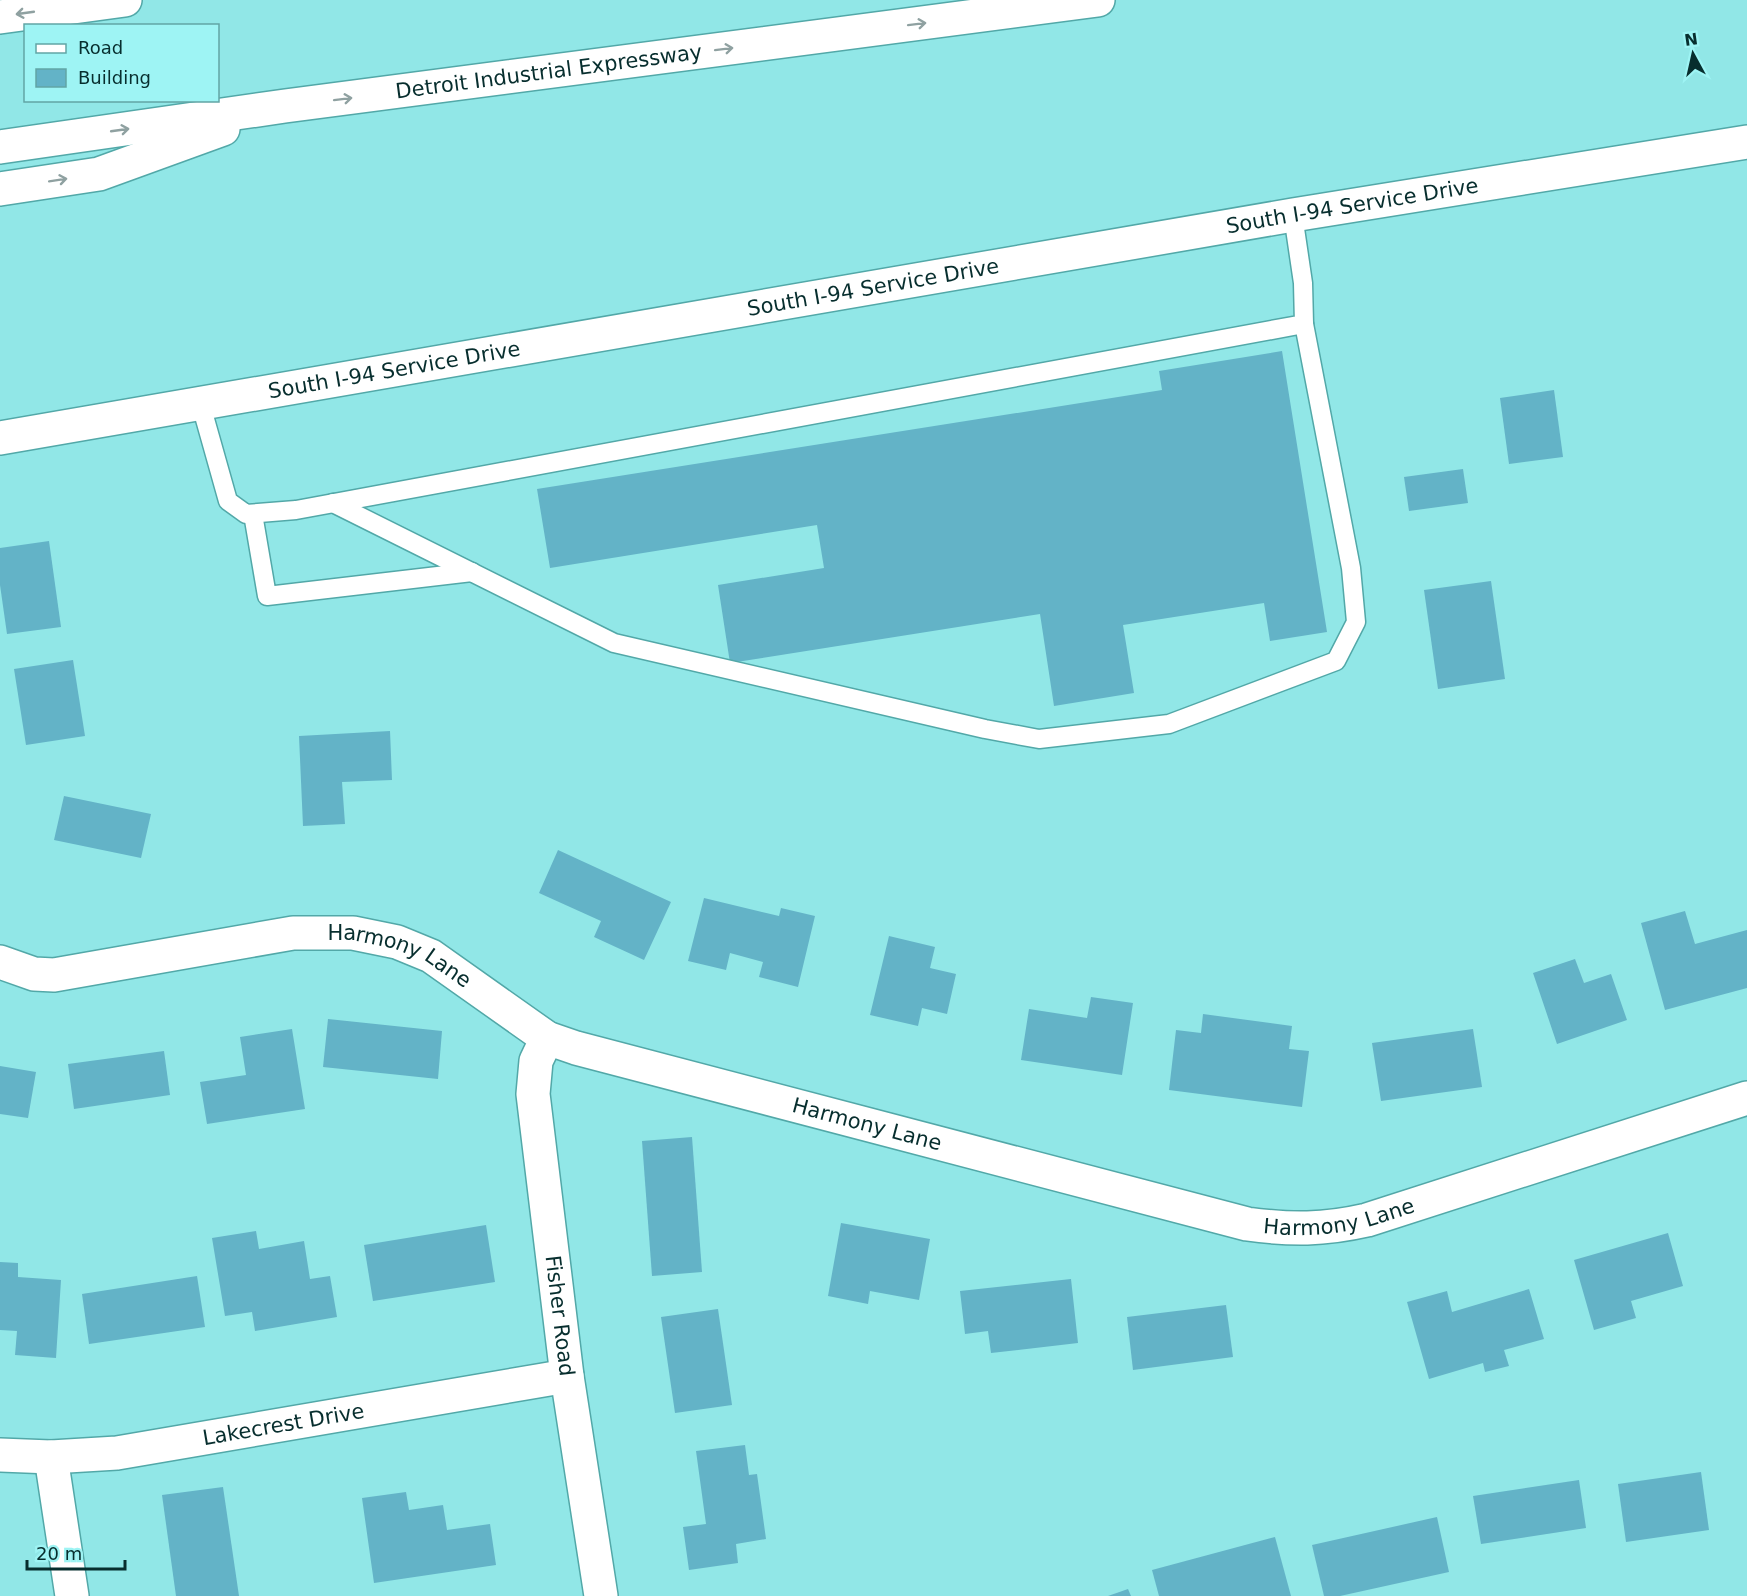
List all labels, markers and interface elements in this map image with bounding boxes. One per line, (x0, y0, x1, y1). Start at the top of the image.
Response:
one-way arrow (16, 8, 36, 19)
one-way arrow (907, 18, 927, 29)
legend (24, 24, 219, 102)
north arrow (1663, 24, 1723, 84)
text: N (1683, 29, 1699, 50)
text: Road (78, 37, 123, 58)
street label: Detroit Industrial Expressway (394, 40, 704, 103)
one-way arrow (713, 43, 733, 54)
text: Building (78, 67, 151, 88)
one-way arrow (333, 93, 352, 104)
one-way arrow (110, 124, 130, 135)
street label: South I-94 Service Drive (1224, 173, 1480, 238)
one-way arrow (47, 175, 67, 186)
street label: South I-94 Service Drive (745, 254, 1001, 321)
street label: South I-94 Service Drive (266, 336, 522, 404)
street label: Harmony Lane (327, 921, 476, 993)
street label: Harmony Lane (790, 1093, 944, 1155)
street label: Harmony Lane (1262, 1194, 1417, 1240)
street label: Fisher Road (541, 1254, 579, 1378)
street label: Lakecrest Drive (201, 1399, 366, 1450)
scale bar (27, 1533, 124, 1571)
text: 20 m (36, 1543, 82, 1564)

